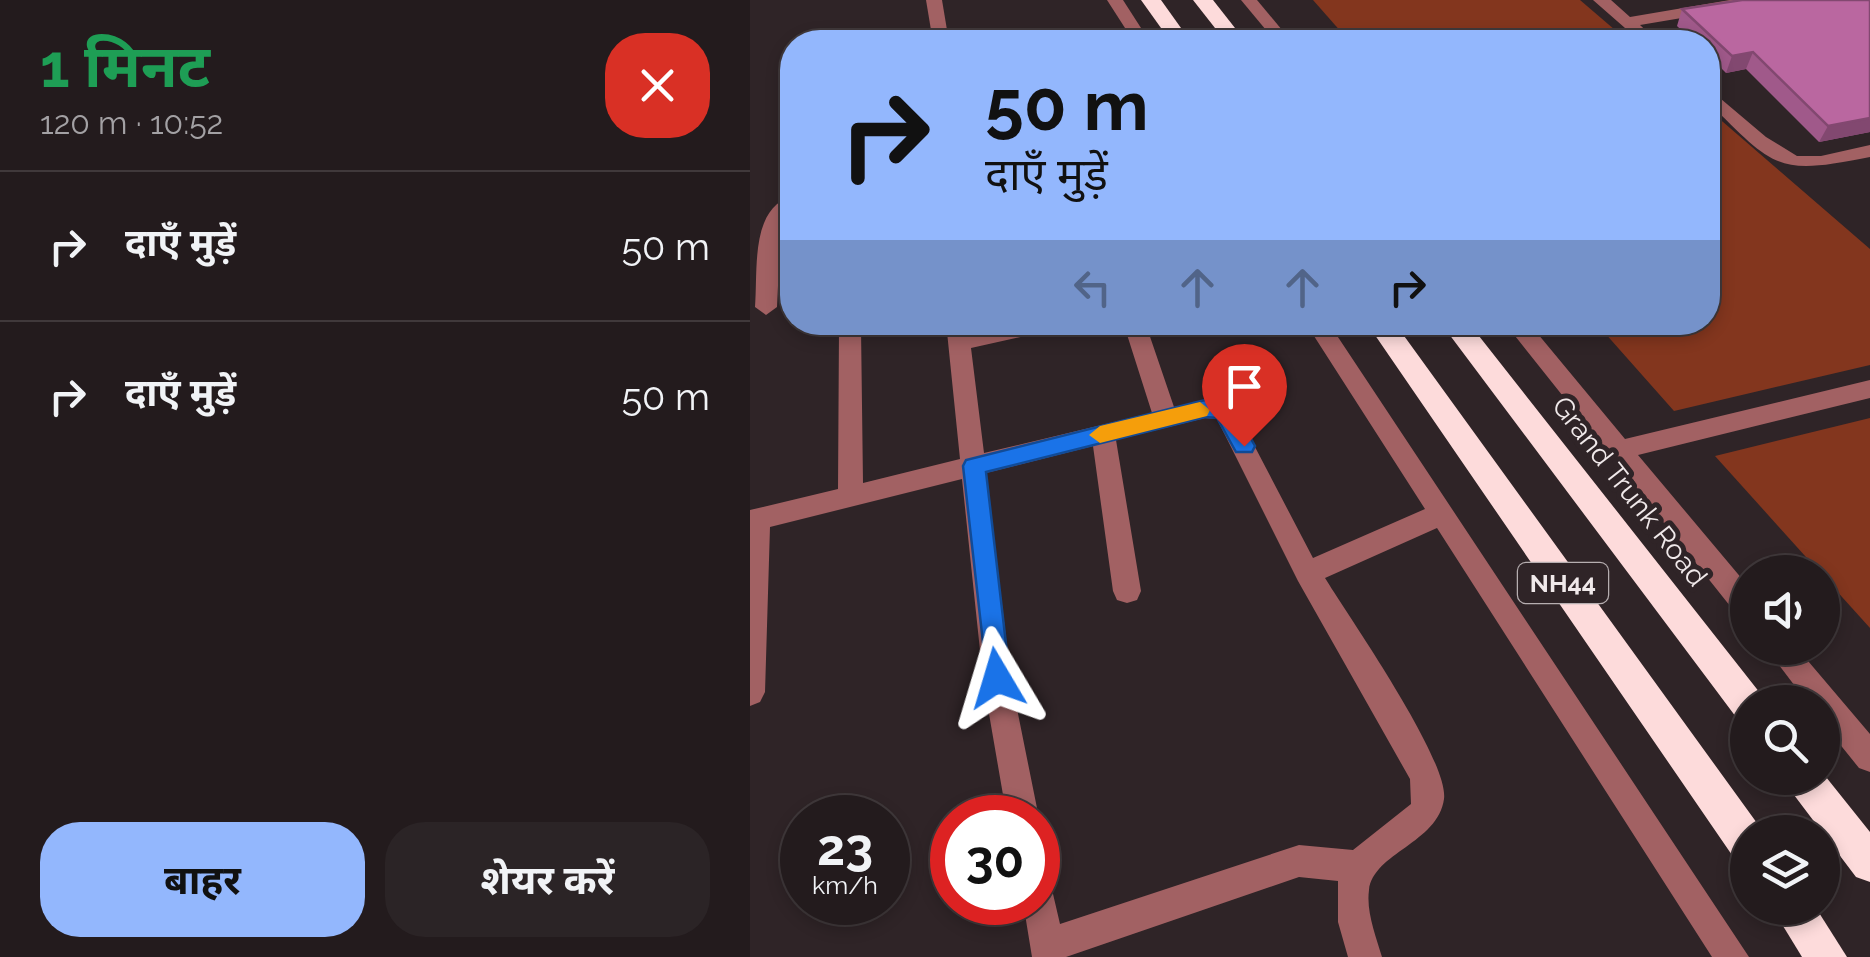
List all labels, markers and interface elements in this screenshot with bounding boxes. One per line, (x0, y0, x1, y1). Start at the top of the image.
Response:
text: 1 मिनट (40, 31, 210, 101)
button: close (605, 33, 710, 138)
text: 50 m (985, 64, 1149, 146)
icon: right (820, 70, 950, 200)
text: 120 m · 10:52 (40, 104, 223, 141)
text: दाएँ मुड़ें (985, 148, 1108, 201)
icon: right (40, 219, 95, 274)
text: दाएँ मुड़ें (125, 220, 236, 265)
text: 50 m (621, 224, 710, 269)
icon: left (1065, 260, 1120, 315)
icon: ahead (1170, 260, 1225, 315)
icon: ahead (1275, 260, 1330, 315)
icon: right (1380, 260, 1435, 315)
pin (1202, 344, 1287, 447)
icon: arrive (1217, 359, 1272, 414)
icon: right (40, 369, 95, 424)
text: दाएँ मुड़ें (125, 370, 236, 415)
text: 50 m (621, 374, 710, 419)
street label: Grand Trunk Road (1545, 390, 1714, 593)
map controls (1730, 555, 1840, 925)
button: sound (1730, 555, 1840, 665)
road number: NH44 (1518, 563, 1608, 603)
position arrow (945, 626, 1049, 730)
button: search (1730, 685, 1840, 795)
speed limit sign: 30 (930, 795, 1060, 925)
button: layers (1730, 815, 1840, 925)
text: 23 (817, 818, 873, 877)
button: बाहर (40, 822, 365, 937)
button: शेयर करें (385, 822, 710, 937)
text: km/h (812, 870, 878, 900)

